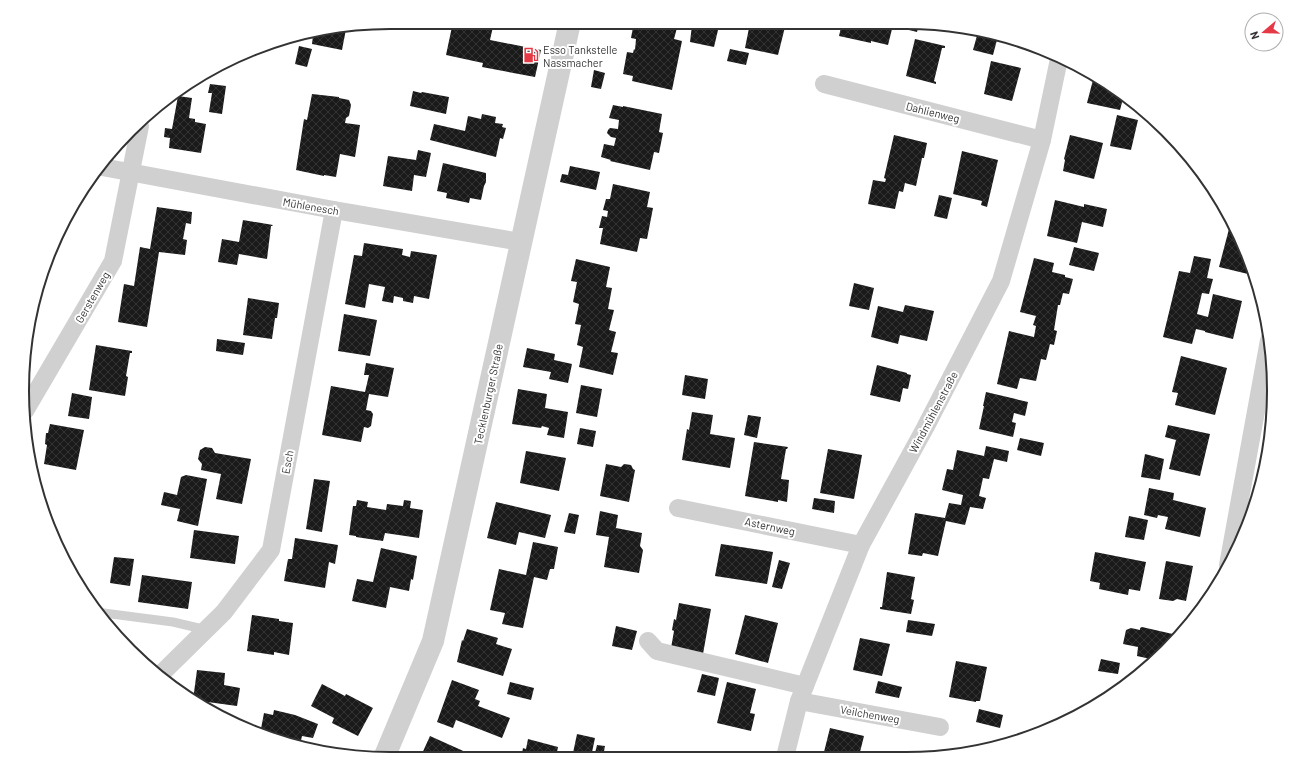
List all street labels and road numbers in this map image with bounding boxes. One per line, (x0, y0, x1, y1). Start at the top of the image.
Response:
street label: Dahlienweg (905, 99, 961, 125)
street label: Mühlenesch (282, 195, 340, 217)
street label: Gerstenweg (72, 269, 112, 325)
street label: Tecklenburger Straße (471, 342, 505, 446)
street label: Windmühlenstraße (906, 369, 960, 455)
street label: Esch (278, 449, 296, 475)
street label: Asternweg (744, 514, 796, 538)
street label: Veilchenweg (839, 702, 901, 726)

